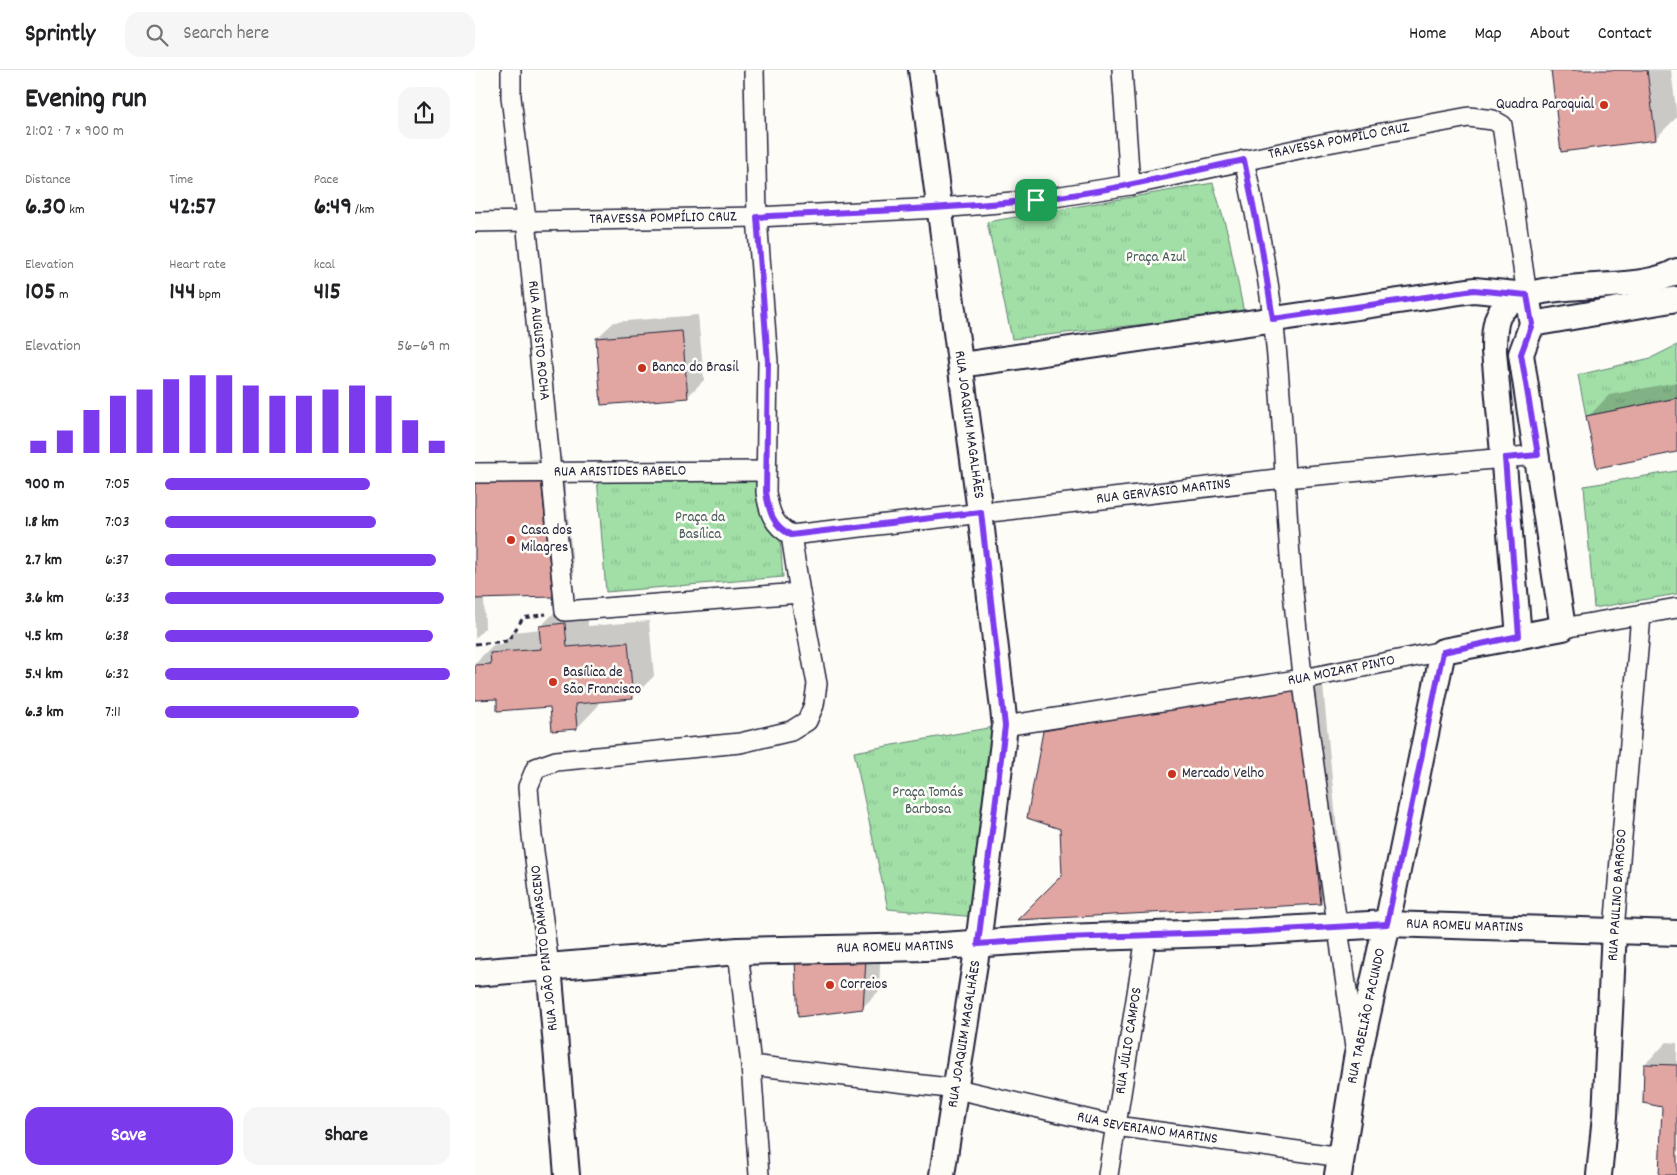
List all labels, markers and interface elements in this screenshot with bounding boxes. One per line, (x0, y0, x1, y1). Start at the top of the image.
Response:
search box (125, 12, 475, 57)
text: Sprintly (25, 18, 95, 52)
icon: search (143, 21, 171, 49)
text: Search here (183, 21, 269, 48)
text: Home (1409, 22, 1446, 47)
text: Map (1474, 22, 1502, 47)
text: About (1530, 22, 1570, 47)
text: Contact (1598, 22, 1652, 47)
text: Evening run (25, 81, 147, 121)
button: share (398, 87, 450, 139)
place label: Quadra Paroquial (1496, 94, 1594, 116)
marker: Quadra Paroquial (1598, 99, 1610, 111)
street label: TRAVESSA POMPILO CRUZ (1266, 117, 1411, 166)
text: 21:02 · 7 × 900 m (25, 120, 124, 143)
text: Distance (25, 170, 71, 190)
text: Time (169, 170, 193, 190)
text: Pace (314, 170, 338, 190)
pin (1015, 179, 1057, 221)
icon: arrive (1022, 186, 1050, 214)
text: 6.30 (25, 190, 66, 226)
text: 42:57 (169, 190, 216, 226)
text: 6:49 (314, 190, 352, 226)
text: km (66, 200, 85, 220)
text: /km (352, 200, 374, 220)
street label: TRAVESSA POMPÍLIO CRUZ (589, 206, 737, 231)
park label: Praça Azul (1126, 247, 1186, 269)
text: Elevation (25, 255, 74, 275)
text: Heart rate (169, 255, 226, 275)
text: kcal (314, 255, 335, 275)
text: 105 (25, 275, 56, 311)
text: 144 (169, 275, 196, 311)
text: 415 (314, 275, 341, 311)
street label: RUA AUGUSTO ROCHA (521, 280, 555, 401)
text: m (56, 285, 69, 305)
text: bpm (196, 285, 221, 305)
text: Elevation (25, 335, 81, 358)
text: 56–69 m (397, 335, 450, 358)
street label: RUA JOAQUIM MAGALHÃES (948, 349, 989, 500)
place label: Banco do Brasil (652, 357, 739, 379)
marker: Banco do Brasil (636, 362, 648, 374)
street label: RUA ARISTIDES RABELO (554, 461, 686, 483)
text: 900 m (25, 473, 64, 496)
text: 7:05 (105, 473, 130, 496)
street label: RUA GERVÁSIO MARTINS (1095, 473, 1232, 511)
park label: Praça da Basílica (675, 507, 726, 546)
text: 1.8 km (25, 511, 59, 534)
text: 7:03 (105, 511, 130, 534)
place label: Casa dos Milagres (521, 520, 572, 559)
marker: Casa dos Milagres (505, 534, 517, 546)
text: 2.7 km (25, 549, 62, 572)
text: 6:37 (105, 549, 129, 572)
text: 3.6 km (25, 587, 64, 610)
text: 6:33 (105, 587, 130, 610)
text: 4.5 km (25, 625, 63, 648)
text: 6:38 (105, 625, 129, 648)
street label: RUA MOZART PINTO (1286, 650, 1397, 692)
place label: Basílica de São Francisco (563, 662, 642, 701)
text: 5.4 km (25, 663, 63, 686)
text: 6:32 (105, 663, 130, 686)
marker: Basílica de São Francisco (547, 676, 559, 688)
text: 6.3 km (25, 701, 64, 724)
text: 7:11 (105, 701, 121, 724)
place label: Mercado Velho (1182, 763, 1264, 785)
marker: Mercado Velho (1166, 768, 1178, 780)
park label: Praça Tomás Barbosa (892, 782, 964, 821)
street label: RUA PAULINO BARROSO (1602, 828, 1634, 962)
street label: RUA JOÃO PINTO DAMASCENO (525, 864, 565, 1032)
street label: RUA ROMEU MARTINS (1406, 914, 1524, 939)
street label: RUA ROMEU MARTINS (836, 934, 954, 960)
street label: RUA TABELIÃO FACUNDO (1342, 946, 1392, 1086)
street label: RUA JOAQUIM MAGALHÃES (942, 959, 988, 1109)
place label: Correios (840, 974, 888, 996)
marker: Correios (824, 979, 836, 991)
street label: RUA JÚLIO CAMPOS (1110, 986, 1149, 1096)
street label: RUA SEVERIANO MARTINS (1075, 1106, 1219, 1151)
button: Save (25, 1107, 233, 1165)
button: Share (243, 1107, 450, 1165)

